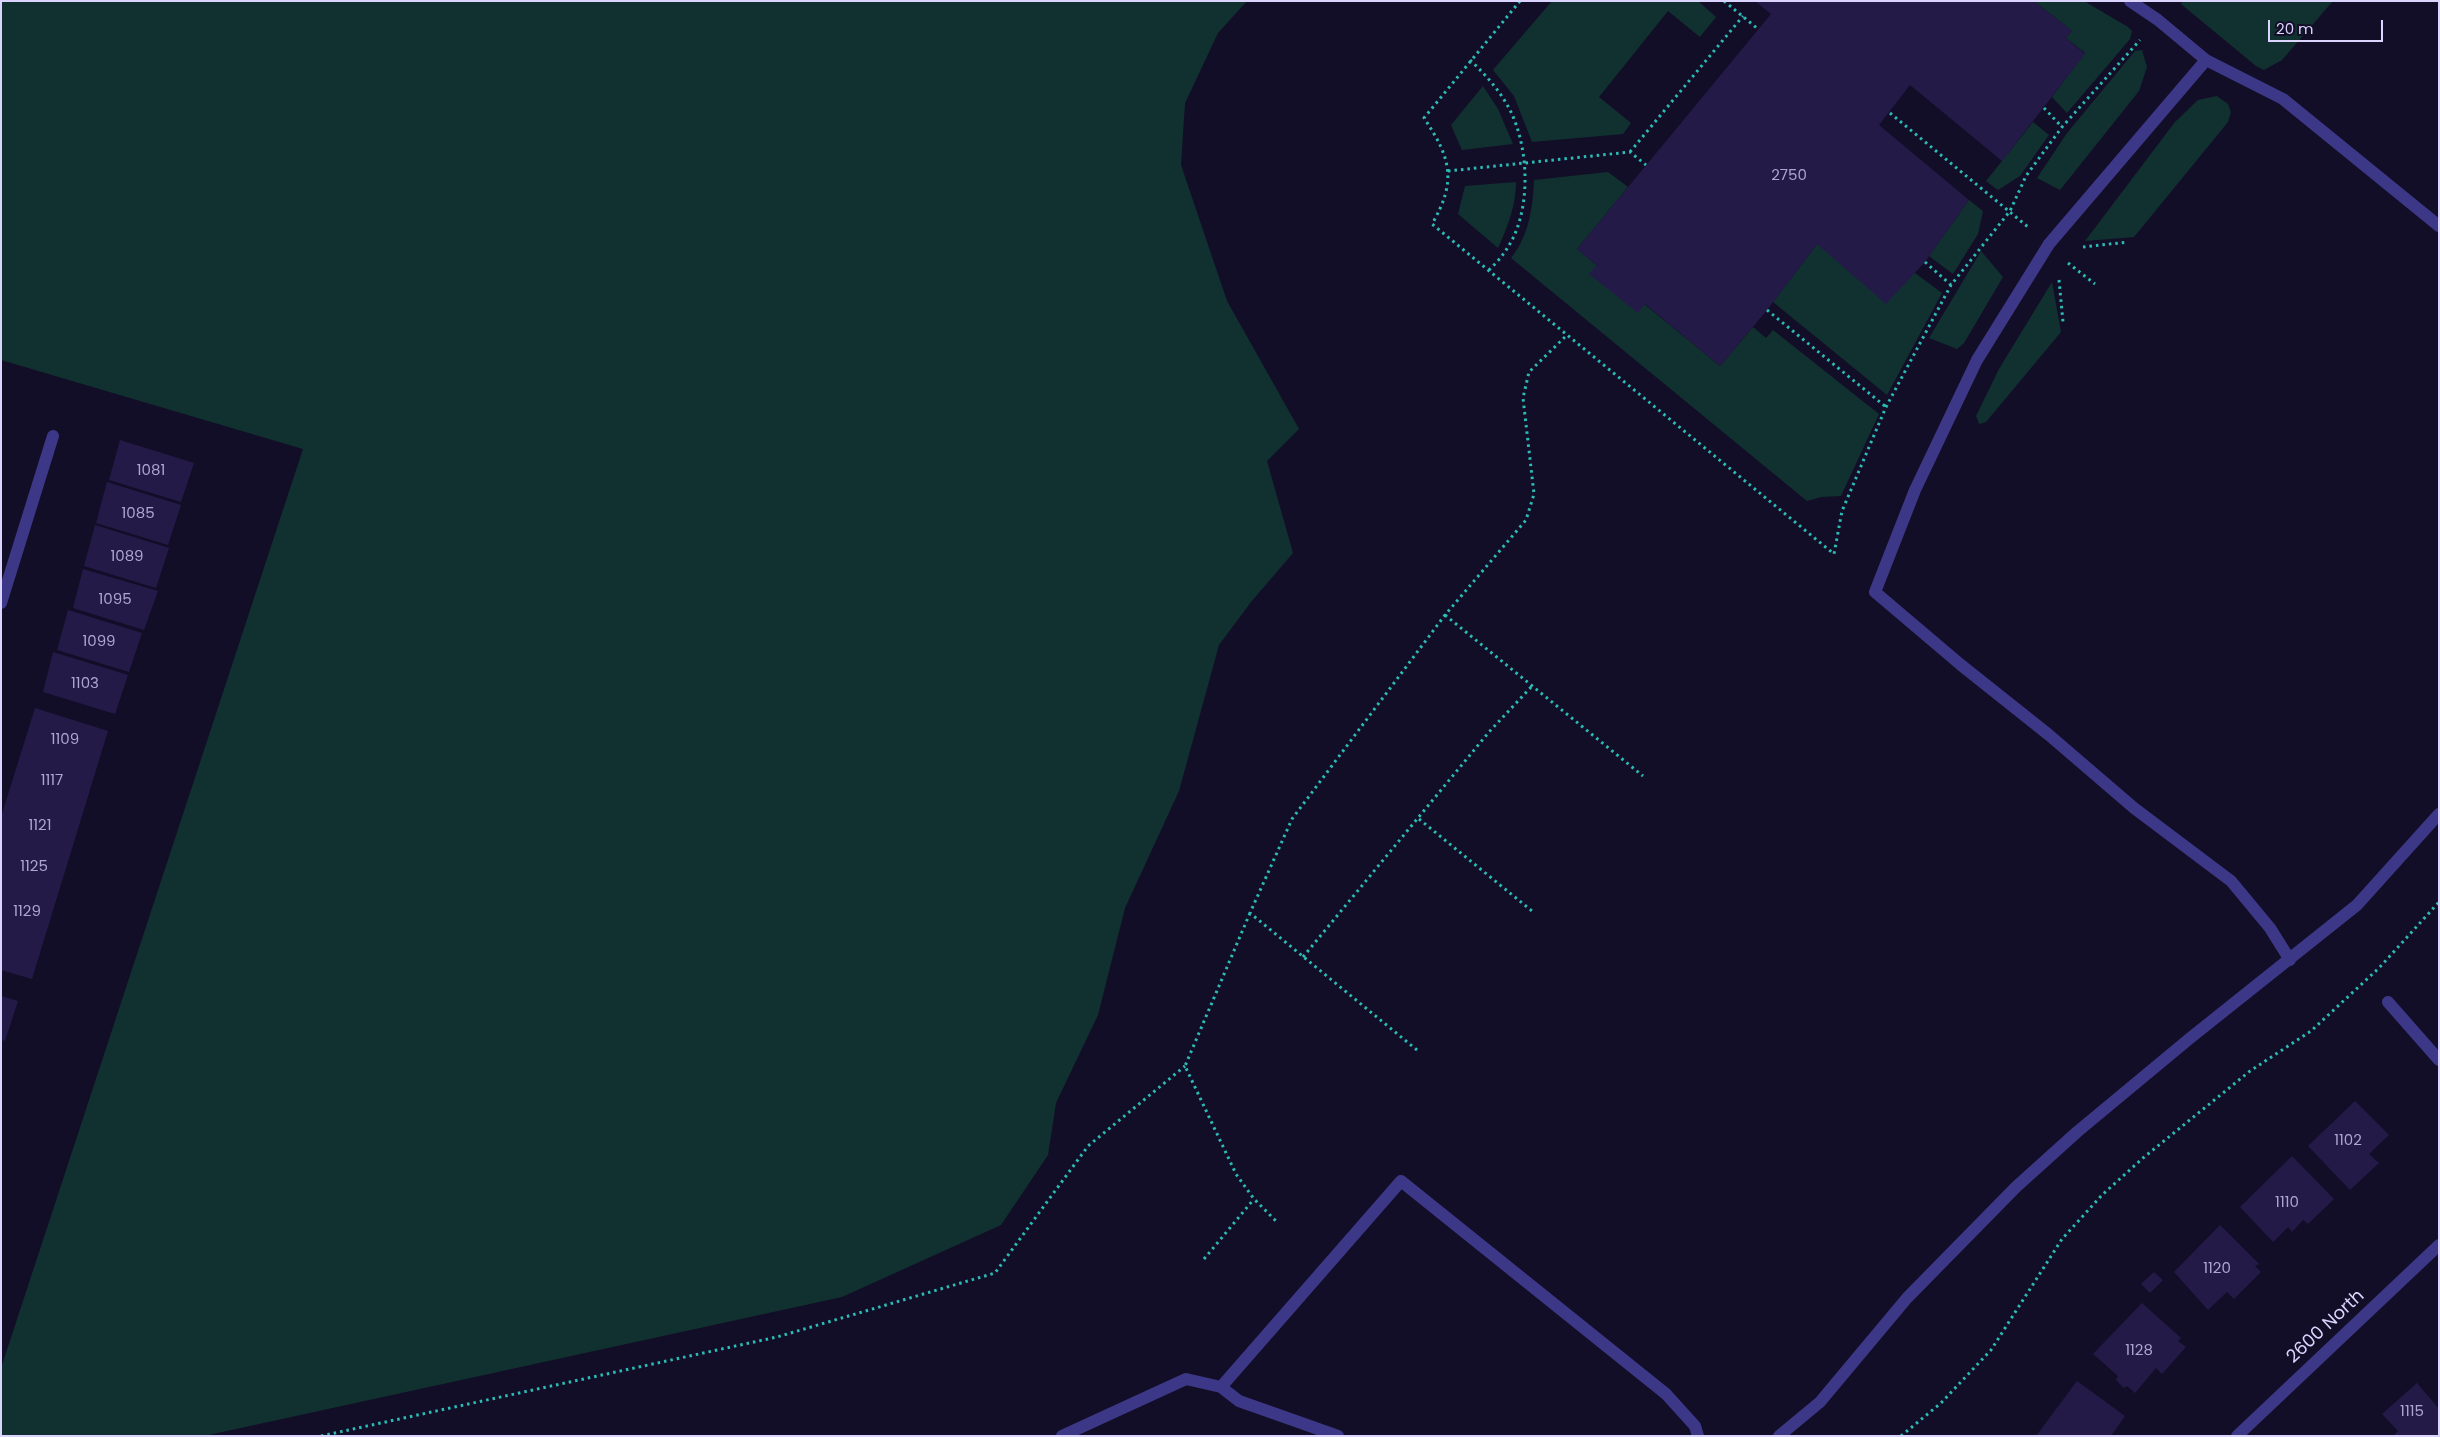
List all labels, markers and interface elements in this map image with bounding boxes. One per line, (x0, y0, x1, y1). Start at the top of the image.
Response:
scale bar (2270, 10, 2385, 42)
text: 20 m (2276, 18, 2314, 39)
house number: 2750 (1771, 167, 1807, 185)
house number: 1081 (137, 462, 165, 480)
house number: 1085 (121, 505, 155, 523)
house number: 1089 (110, 548, 144, 566)
house number: 1095 (98, 591, 132, 609)
house number: 1099 (82, 633, 116, 651)
house number: 1103 (71, 675, 99, 693)
house number: 1109 (51, 731, 79, 749)
house number: 1117 (41, 772, 63, 790)
house number: 1121 (28, 817, 52, 835)
house number: 1125 (20, 858, 48, 876)
house number: 1129 (13, 903, 41, 921)
house number: 1102 (2334, 1132, 2362, 1150)
house number: 1110 (2275, 1194, 2299, 1212)
house number: 1120 (2203, 1260, 2231, 1278)
street label: 2600 North (2283, 1286, 2369, 1368)
house number: 1128 (2125, 1342, 2153, 1360)
house number: 1115 (2400, 1403, 2424, 1421)

